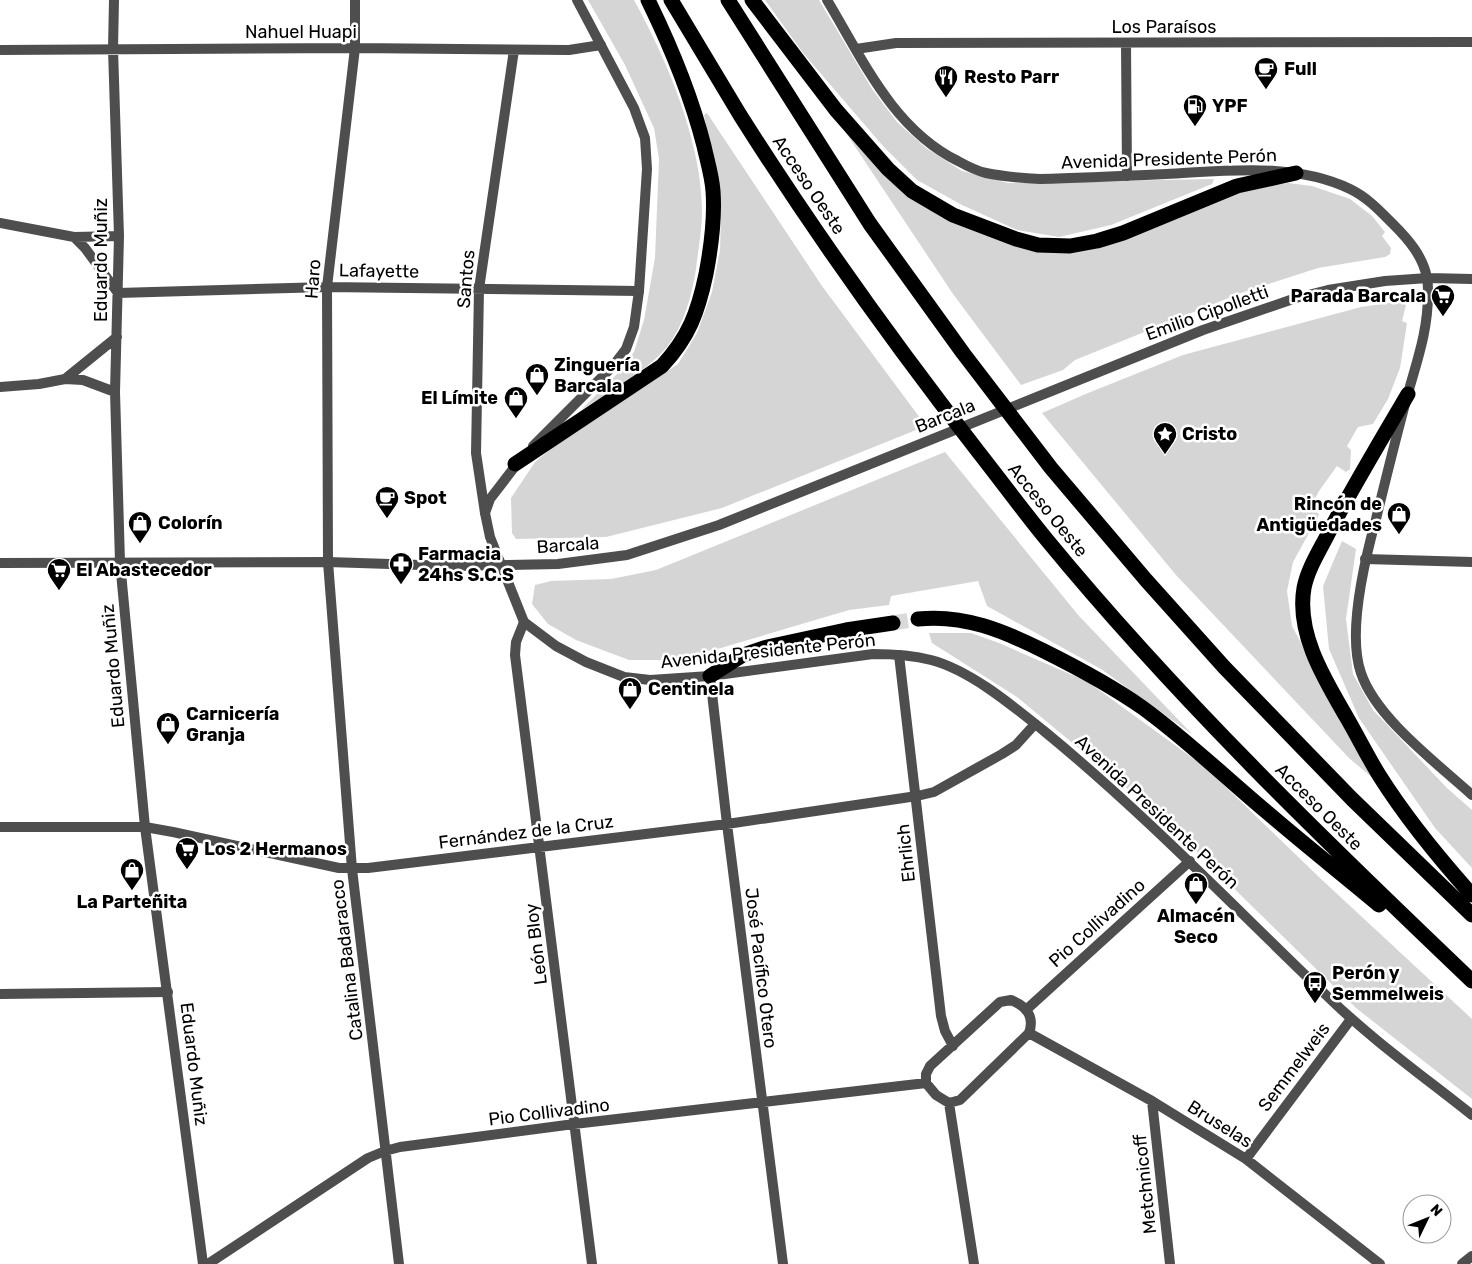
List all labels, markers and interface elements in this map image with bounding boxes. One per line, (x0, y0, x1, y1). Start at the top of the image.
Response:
street label: Los Paraísos (1112, 16, 1216, 38)
street label: Nahuel Huapi (245, 21, 357, 43)
cafe icon: Full (1253, 56, 1279, 90)
place label: Full (1284, 58, 1317, 80)
restaurant icon: Resto Parr (933, 64, 959, 98)
place label: Resto Parr (964, 66, 1059, 88)
fuel station icon: YPF (1182, 93, 1208, 127)
place label: YPF (1212, 95, 1248, 117)
street label: Acceso Oeste (768, 131, 850, 239)
street label: Avenida Presidente Perón (1061, 144, 1277, 174)
street label: Eduardo Muñiz (90, 198, 112, 322)
street label: Santos (452, 249, 480, 309)
street label: Haro (301, 258, 325, 300)
street label: Lafayette (339, 259, 419, 283)
street label: Emilio Cipolletti (1142, 281, 1272, 345)
supermarket icon: Parada Barcala (1430, 283, 1456, 317)
place label: Parada Barcala (1291, 285, 1426, 307)
place label: Zinguería Barcala (554, 354, 640, 397)
shop icon: Zinguería Barcala (524, 362, 550, 396)
shop icon: El Límite (503, 385, 529, 419)
place label: El Límite (421, 387, 498, 409)
street label: Barcala (912, 394, 978, 438)
place icon: Cristo (1152, 421, 1178, 455)
place label: Cristo (1182, 423, 1237, 445)
street label: Acceso Oeste (1003, 459, 1093, 561)
cafe icon: Spot (374, 485, 400, 519)
place label: Spot (404, 487, 447, 509)
place label: Rincón de Antigüedades (1256, 493, 1382, 536)
shop icon: Rincón de Antigüedades (1386, 501, 1412, 535)
shop icon: Colorín (127, 510, 153, 544)
place label: Colorín (158, 512, 223, 534)
street label: Barcala (536, 532, 600, 558)
place label: Farmacia 24hs S.C.S (418, 543, 514, 586)
pharmacy icon: Farmacia 24hs S.C.S (388, 551, 414, 585)
supermarket icon: El Abastecedor (46, 557, 72, 591)
place label: El Abastecedor (76, 559, 212, 581)
street label: Eduardo Muñiz (97, 603, 129, 729)
street label: Avenida Presidente Perón (659, 629, 877, 673)
shop icon: Centinela (617, 676, 643, 710)
place label: Centinela (648, 678, 734, 700)
place label: Carnicería Granja (186, 703, 279, 746)
shop icon: Carnicería Granja (155, 711, 181, 745)
street label: Avenida Presidente Perón (1071, 730, 1243, 894)
street label: Acceso Oeste (1271, 759, 1367, 855)
street label: Fernández de la Cruz (437, 810, 615, 854)
street label: Ehrlich (892, 823, 920, 883)
supermarket icon: Los 2 Hermanos (174, 836, 200, 870)
place label: Los 2 Hermanos (204, 838, 347, 860)
shop icon: La Parteñita (119, 857, 145, 891)
shop icon: Almacén Seco (1183, 871, 1209, 905)
street label: Pio Collivadino (1044, 874, 1150, 972)
street label: Catalina Badaracco (326, 878, 368, 1042)
street label: José Pacífico Otero (740, 886, 782, 1050)
place label: La Parteñita (77, 891, 187, 913)
street label: León Bloy (520, 902, 552, 986)
place label: Almacén Seco (1157, 905, 1235, 948)
place label: Perón y Semmelweis (1332, 962, 1444, 1005)
bus stop icon: Perón y Semmelweis (1302, 970, 1328, 1004)
street label: Eduardo Muñiz (176, 1001, 212, 1127)
street label: Semmelweis (1253, 1018, 1335, 1116)
street label: Pio Collivadino (487, 1094, 611, 1130)
street label: Bruselas (1183, 1095, 1257, 1153)
street label: Metchnicoff (1129, 1133, 1161, 1235)
north arrow (1402, 1194, 1452, 1244)
text: N (1426, 1201, 1446, 1220)

